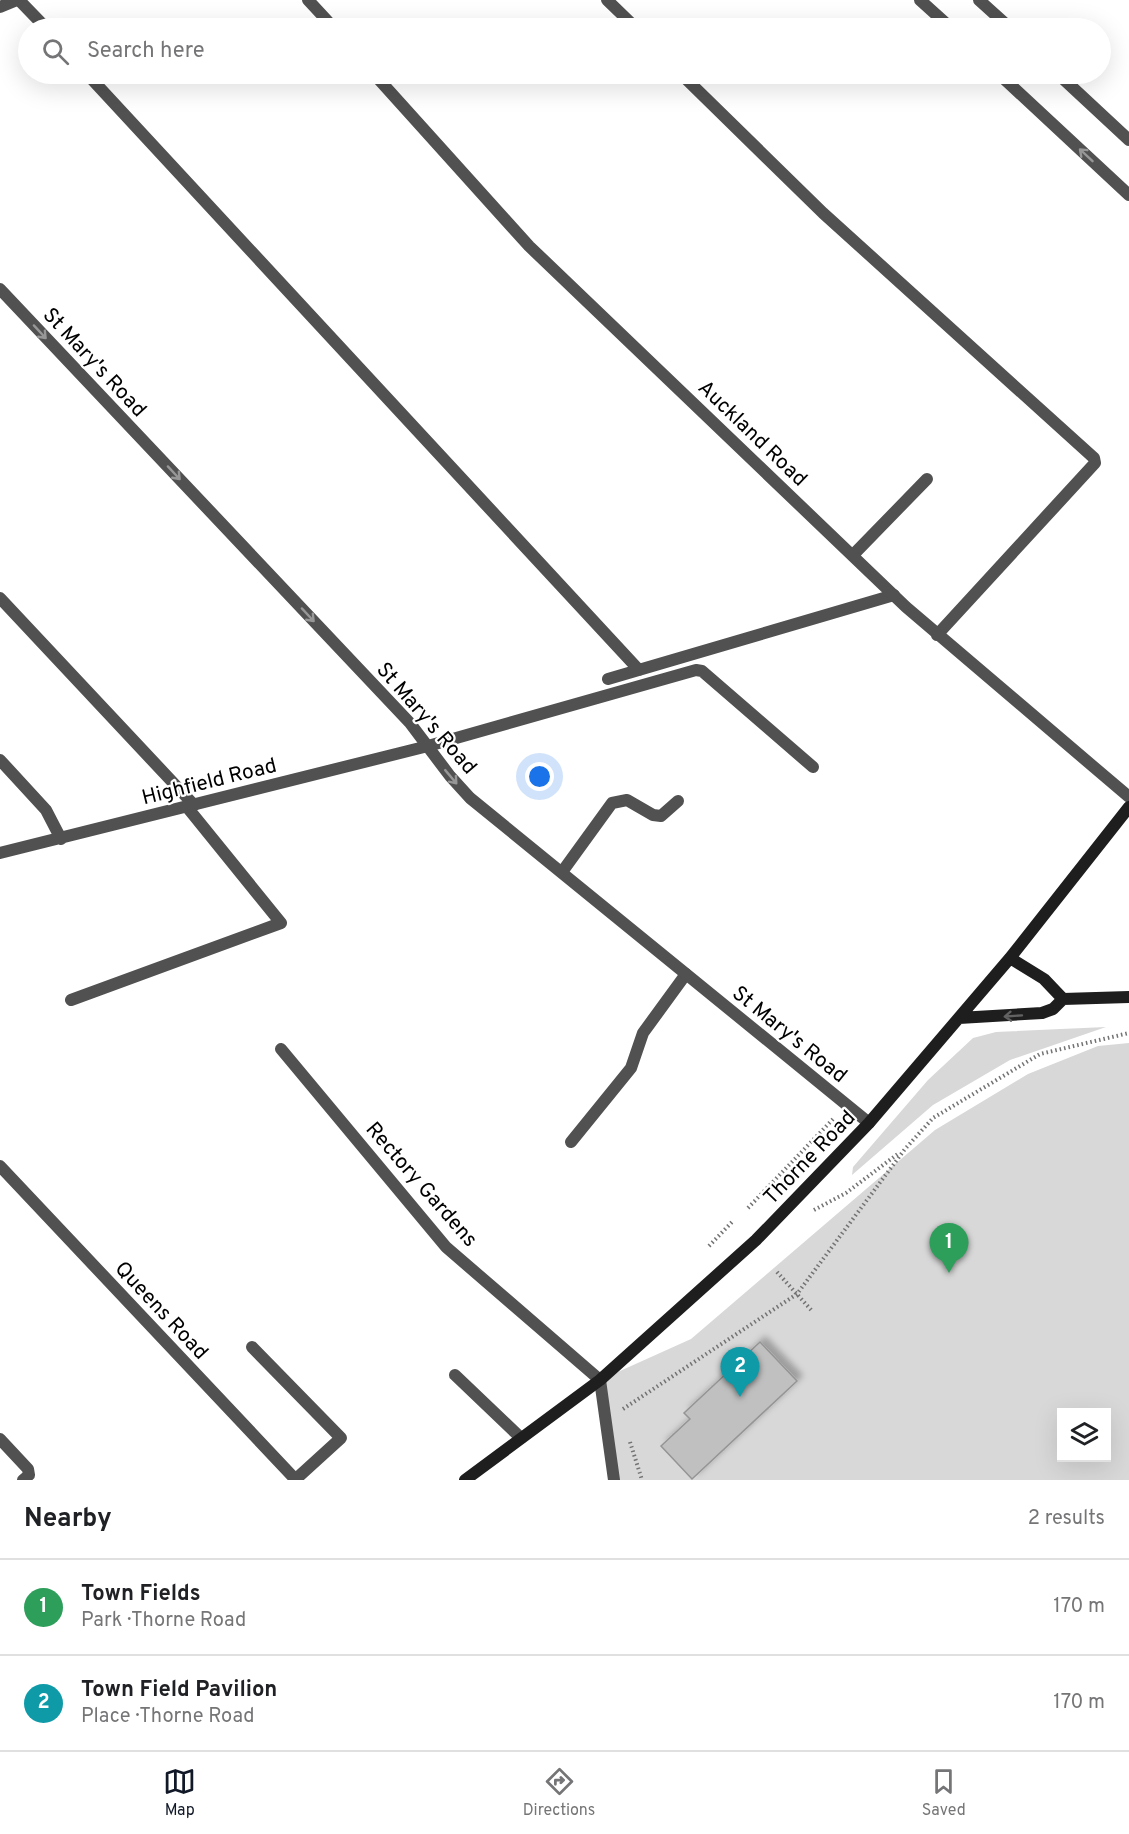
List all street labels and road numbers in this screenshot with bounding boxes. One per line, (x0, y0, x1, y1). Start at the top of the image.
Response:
street label: St Mary's Road (36, 303, 152, 423)
street label: Auckland Road (692, 375, 812, 493)
street label: St Mary's Road (370, 657, 482, 781)
street label: Highfield Road (139, 753, 280, 812)
street label: St Mary's Road (726, 981, 852, 1090)
street label: Thorne Road (758, 1105, 862, 1211)
street label: Rectory Gardens (359, 1117, 483, 1253)
street label: Queens Road (108, 1256, 214, 1366)

